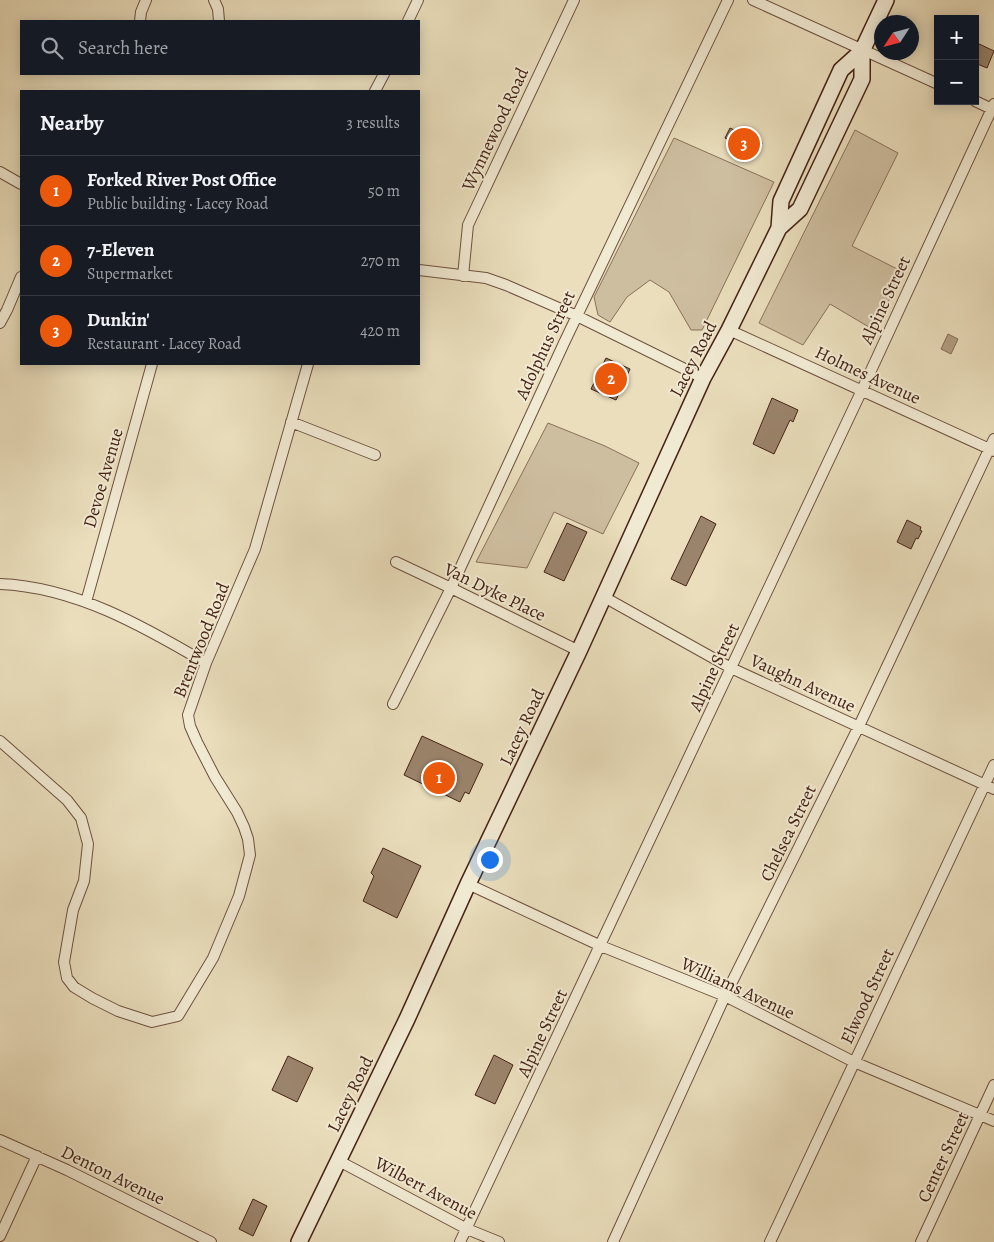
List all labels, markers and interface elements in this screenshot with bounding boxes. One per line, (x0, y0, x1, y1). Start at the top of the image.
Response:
north arrow (874, 15, 919, 60)
map controls (934, 15, 979, 105)
button: + (934, 15, 979, 60)
search box (20, 20, 420, 75)
icon: search (38, 34, 66, 62)
text: Search here (78, 35, 168, 61)
button: − (934, 60, 979, 105)
street label: Wynnewood Road (456, 63, 534, 195)
text: Nearby (40, 109, 103, 137)
text: 3 results (346, 112, 400, 134)
pin: 3 (728, 125, 760, 163)
text: Forked River Post Office (87, 167, 276, 193)
text: 1 (53, 180, 59, 202)
text: 50 m (368, 180, 400, 202)
text: Public building · Lacey Road (87, 193, 268, 215)
text: 7-Eleven (87, 237, 155, 263)
text: 2 (52, 250, 60, 272)
text: 270 m (361, 250, 400, 272)
street label: Alpine Street (854, 252, 916, 349)
text: Supermarket (87, 263, 173, 285)
street label: Adolphus Street (509, 287, 581, 404)
text: Dunkin' (87, 307, 150, 333)
street label: Lacey Road (664, 317, 722, 401)
text: 3 (53, 320, 59, 342)
text: 420 m (360, 320, 400, 342)
text: Restaurant · Lacey Road (87, 333, 241, 355)
street label: Holmes Avenue (811, 340, 925, 410)
pin: 2 (595, 360, 627, 398)
street label: Devoe Avenue (77, 425, 129, 531)
street label: Van Dyke Place (439, 557, 550, 627)
street label: Brentwood Road (167, 579, 235, 701)
street label: Alpine Street (683, 619, 745, 716)
street label: Vaughn Avenue (746, 648, 859, 718)
street label: Lacey Road (494, 684, 550, 769)
pin: 1 (423, 759, 455, 797)
street label: Chelsea Street (754, 781, 822, 885)
your location (477, 847, 503, 873)
street label: Elwood Street (834, 944, 900, 1048)
street label: Williams Avenue (676, 951, 799, 1025)
street label: Alpine Street (511, 985, 573, 1082)
street label: Lacey Road (321, 1052, 379, 1136)
street label: Center Street (912, 1108, 975, 1206)
street label: Denton Avenue (57, 1140, 169, 1210)
street label: Wilbert Avenue (370, 1150, 481, 1225)

